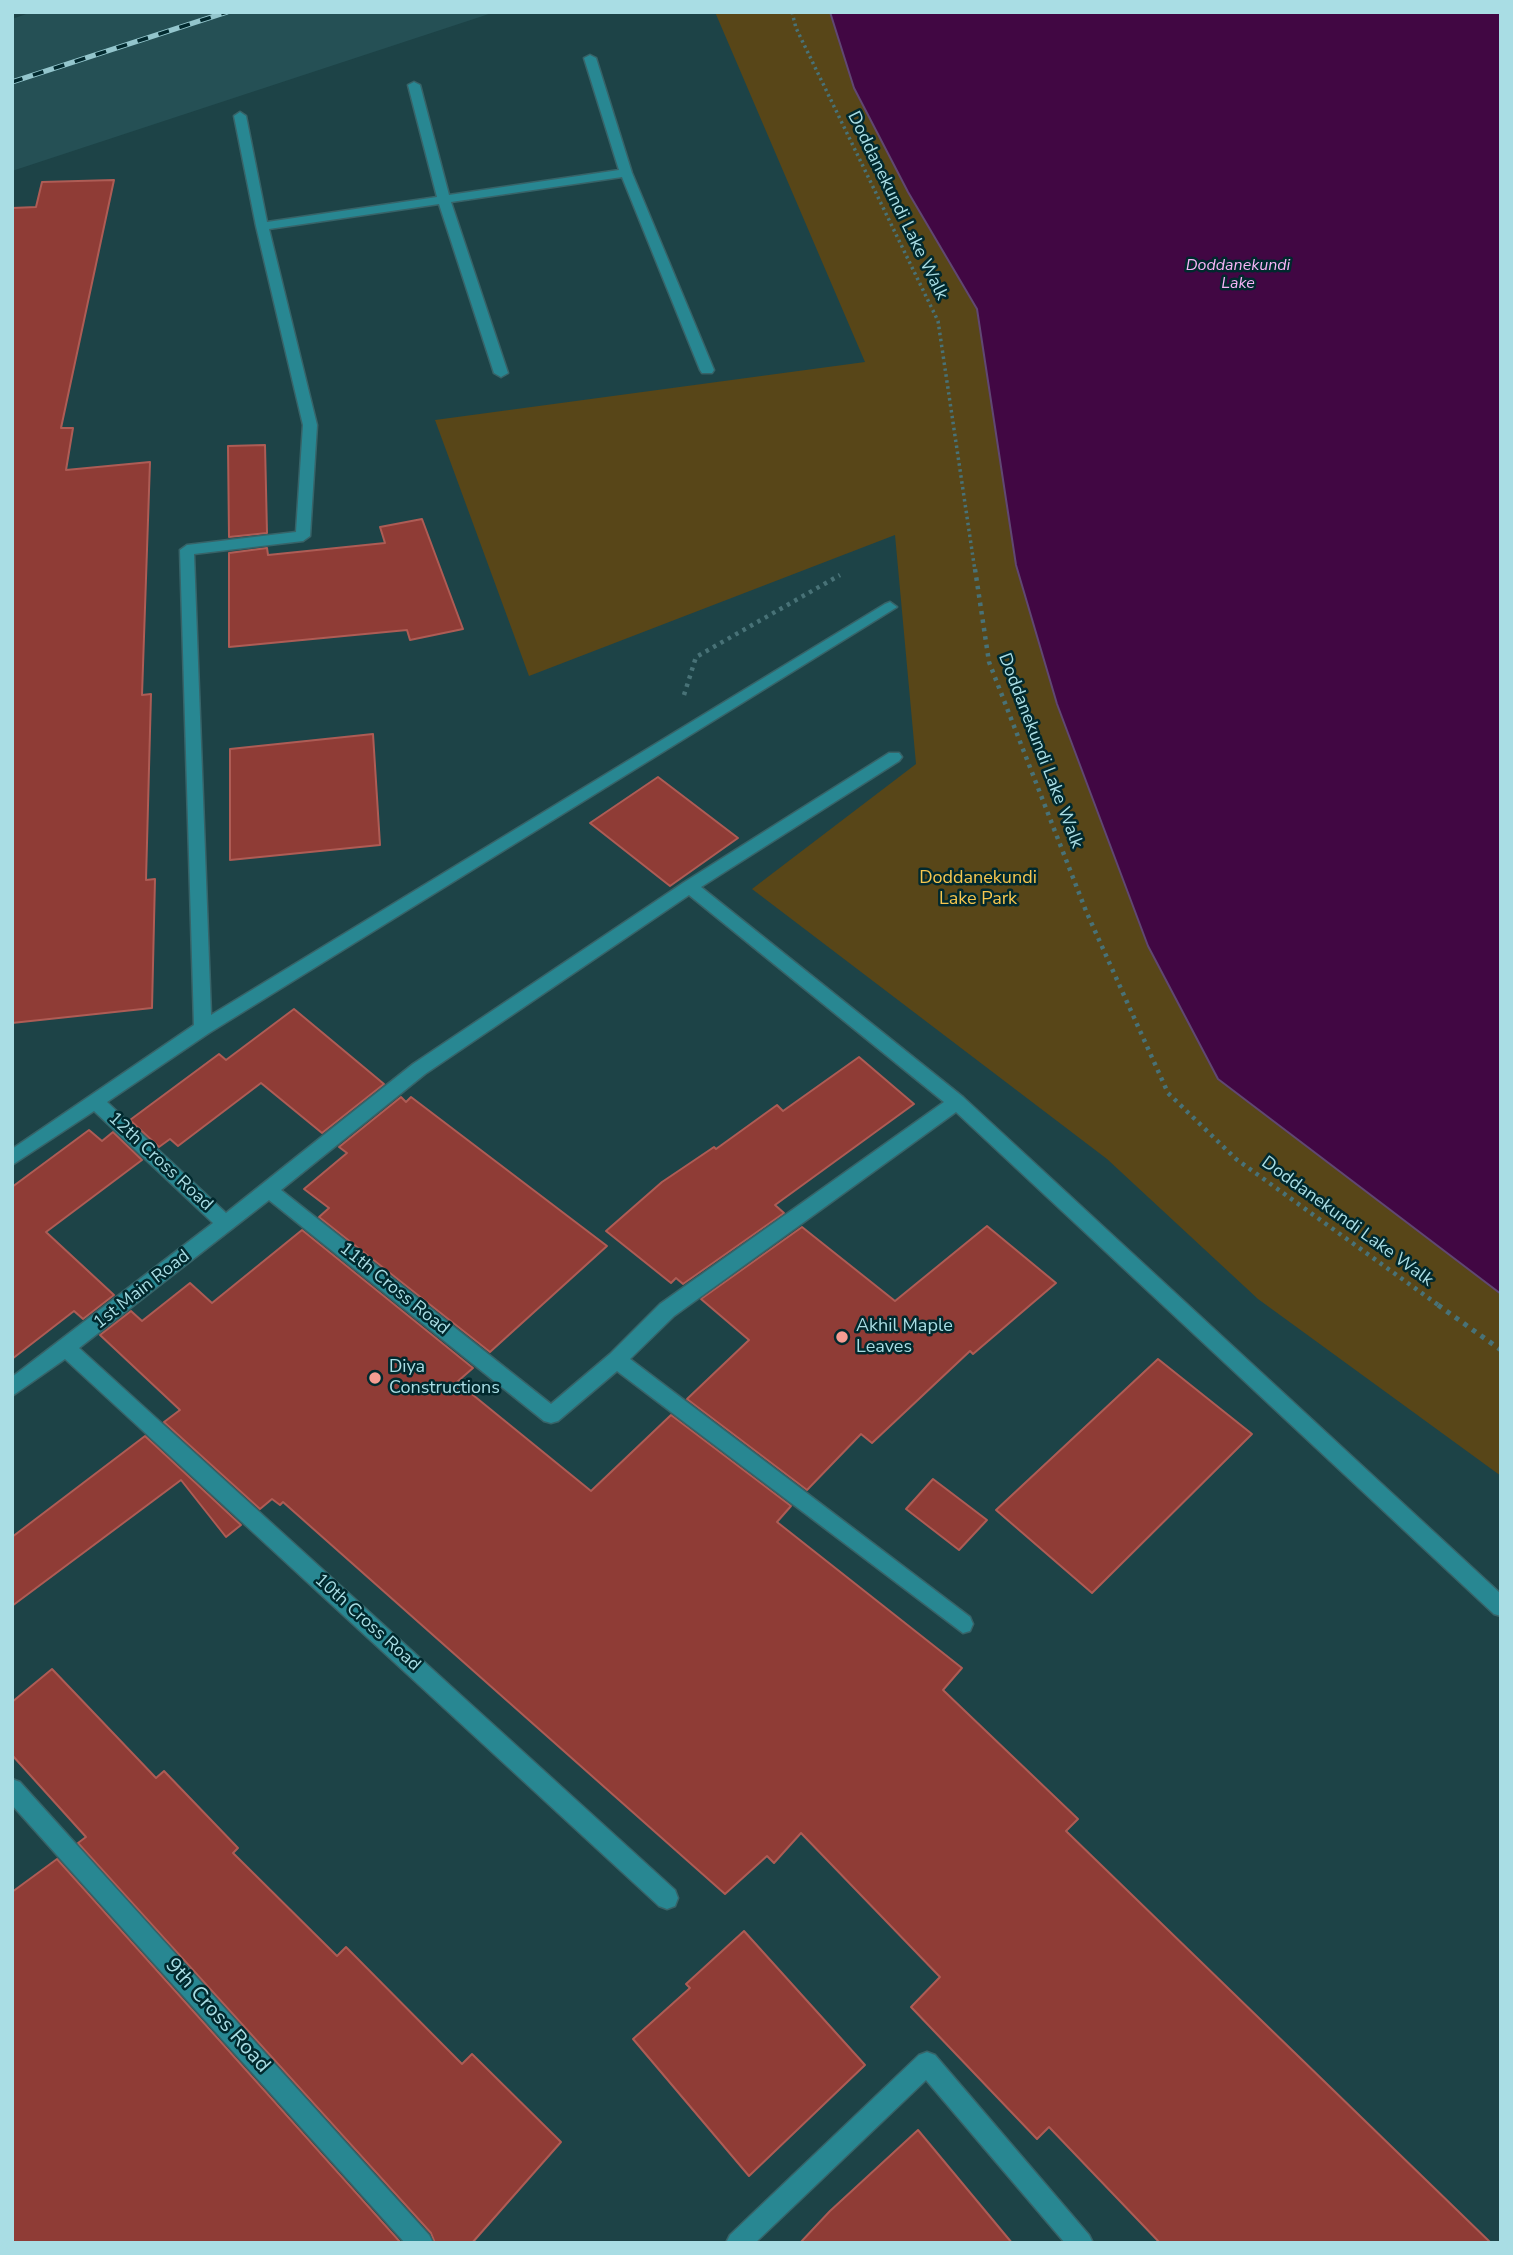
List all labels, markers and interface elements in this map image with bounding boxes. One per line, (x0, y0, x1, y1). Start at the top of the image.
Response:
street label: Doddanekundi Lake Walk (842, 108, 952, 304)
water label: Doddanekundi Lake (1186, 256, 1290, 294)
street label: Doddanekundi Lake Walk (993, 650, 1087, 852)
park label: Doddanekundi Lake Park (919, 868, 1037, 910)
street label: 12th Cross Road (103, 1108, 217, 1216)
street label: Doddanekundi Lake Walk (1257, 1152, 1437, 1292)
street label: 11th Cross Road (335, 1238, 453, 1340)
street label: 1st Main Road (90, 1246, 194, 1334)
place label: Akhil Maple Leaves (856, 1316, 953, 1358)
marker: Akhil Maple Leaves (834, 1329, 850, 1345)
place label: Diya Constructions (389, 1357, 500, 1400)
marker: Diya Constructions (367, 1370, 383, 1386)
street label: 10th Cross Road (310, 1570, 424, 1676)
street label: 9th Cross Road (159, 1954, 275, 2078)

